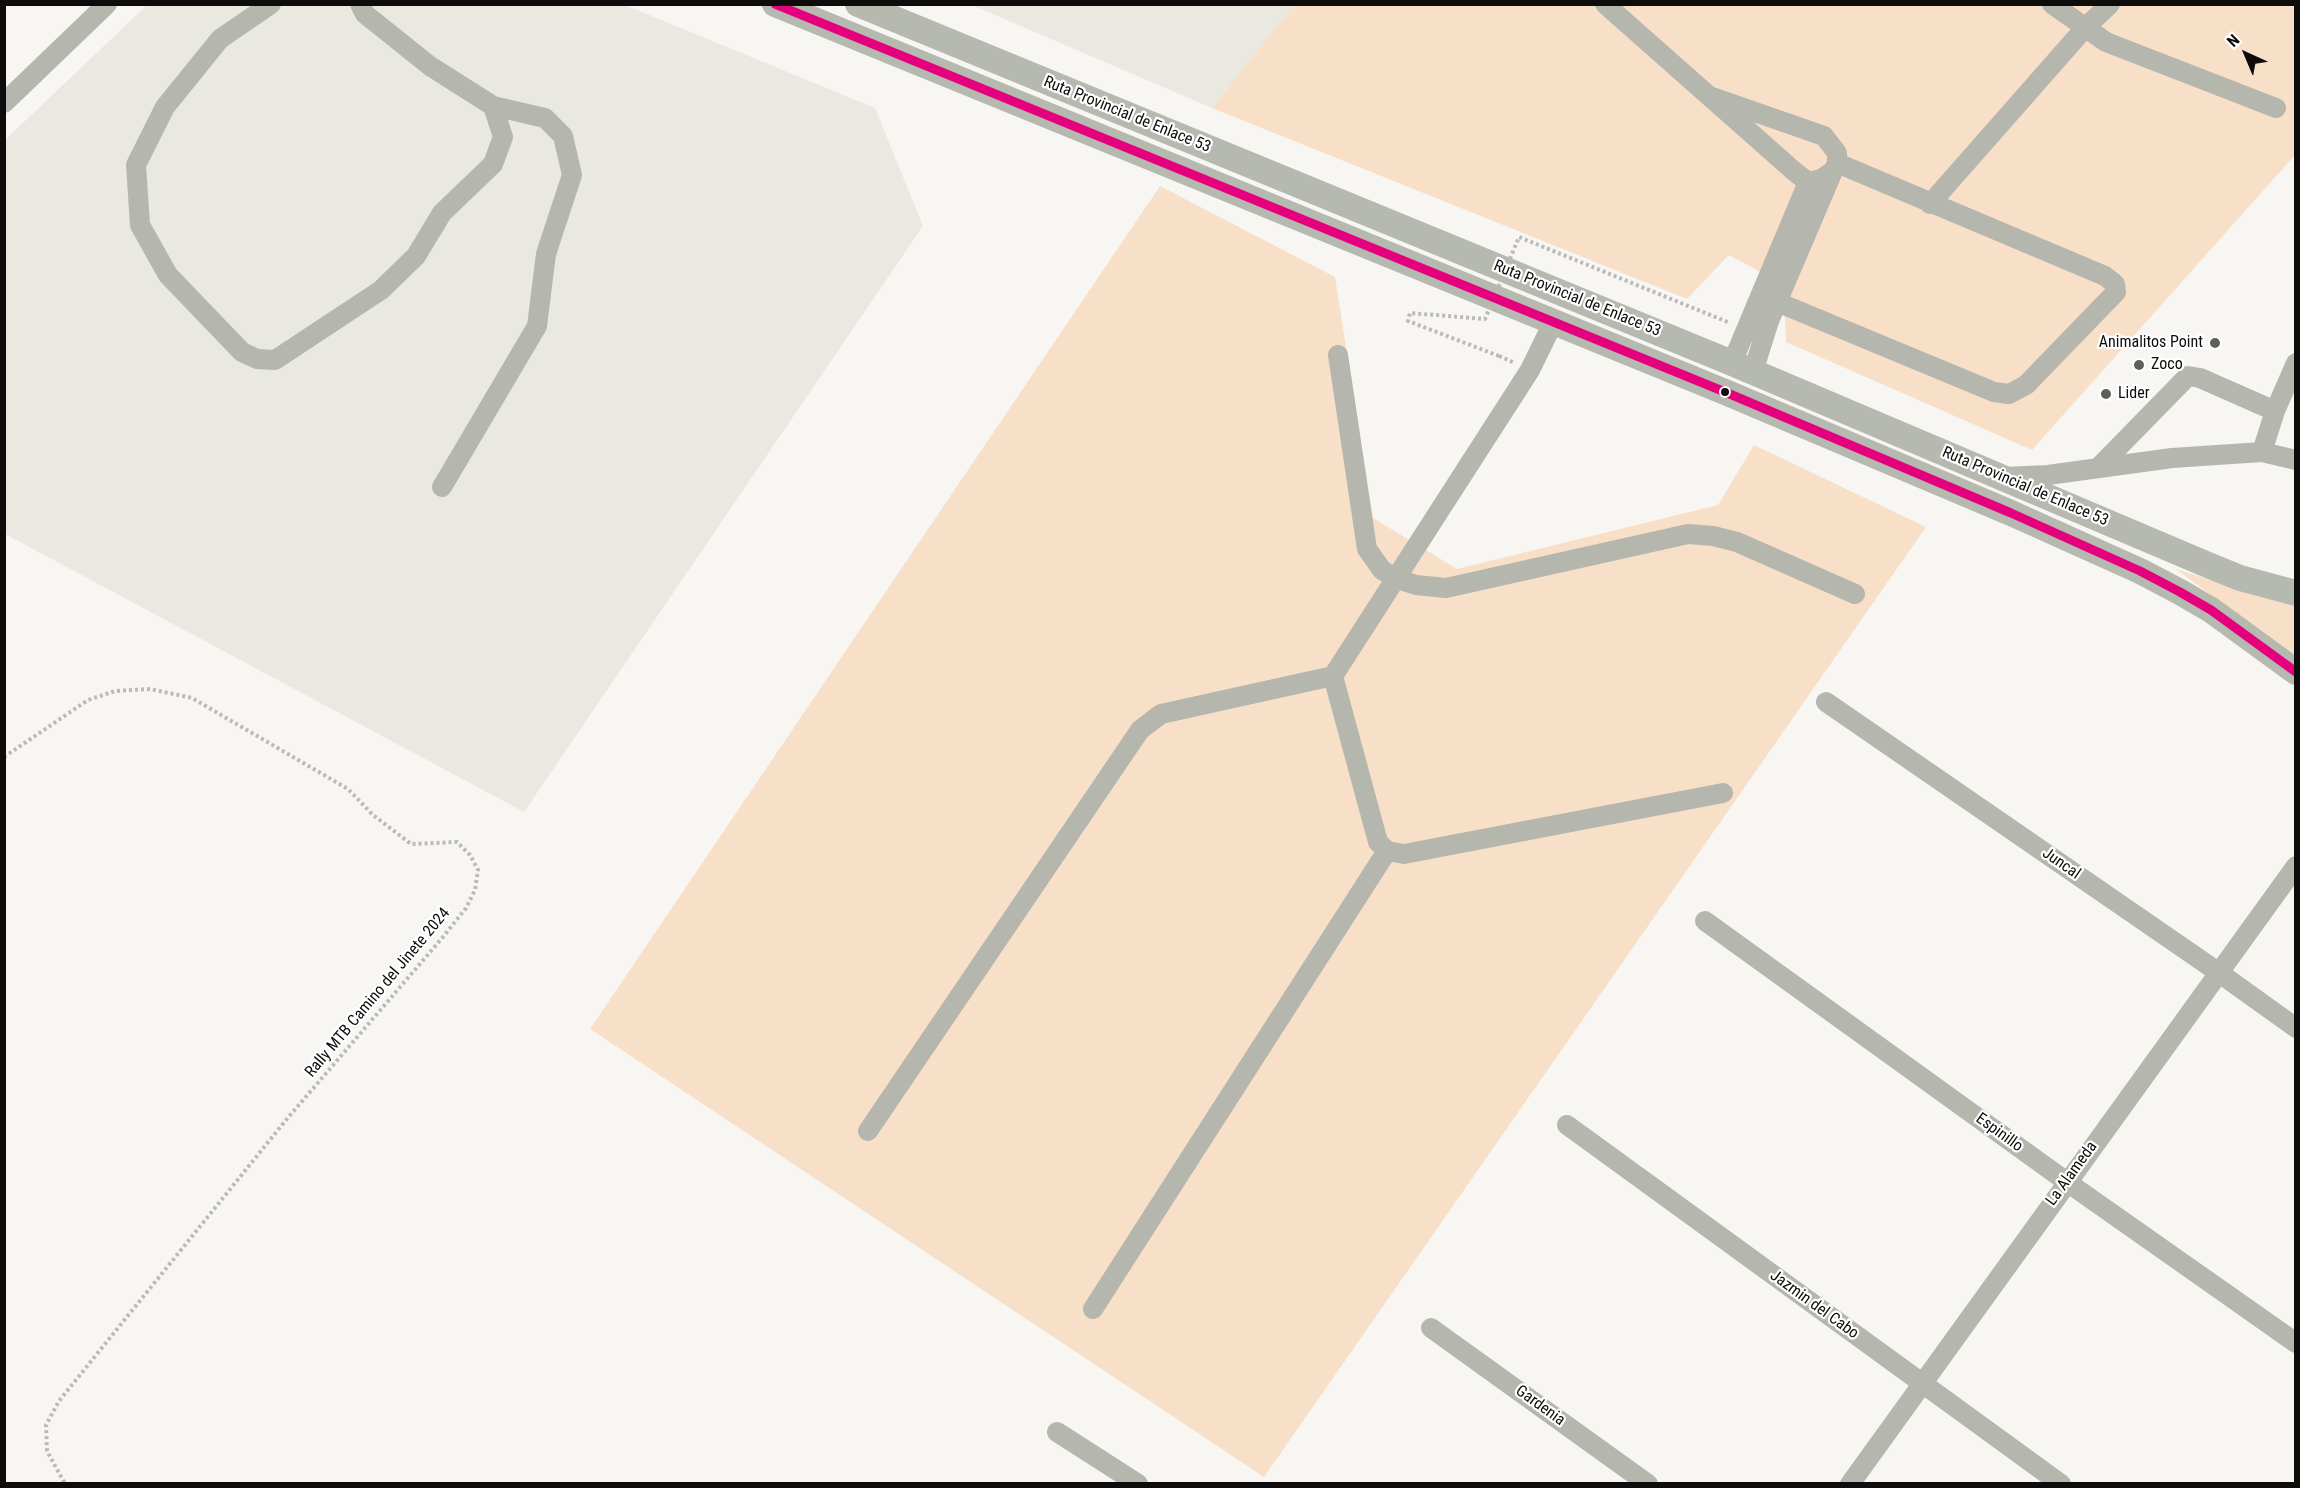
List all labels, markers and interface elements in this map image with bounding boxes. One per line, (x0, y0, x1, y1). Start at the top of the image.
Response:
north arrow (2216, 24, 2276, 84)
text: N (2223, 30, 2243, 51)
street label: Ruta Provincial de Enlace 53 (1041, 73, 1213, 157)
street label: Ruta Provincial de Enlace 53 (1491, 257, 1663, 341)
place label: Animalitos Point (2099, 333, 2203, 353)
marker: Animalitos Point (2208, 336, 2222, 350)
place label: Zoco (2151, 355, 2183, 375)
marker: Zoco (2132, 358, 2146, 372)
place label: Lider (2118, 384, 2150, 404)
unlabelled marker (1719, 386, 1731, 398)
marker: Lider (2099, 387, 2113, 401)
street label: Ruta Provincial de Enlace 53 (1939, 443, 2111, 531)
street label: Juncal (2038, 844, 2084, 884)
street label: Rally MTB Camino del Jinete 2024 (301, 904, 455, 1082)
street label: Espinillo (1972, 1109, 2026, 1157)
street label: La Alameda (2042, 1138, 2102, 1210)
street label: Jazmin del Cabo (1766, 1266, 1862, 1344)
street label: Gardenia (1512, 1382, 1568, 1430)

